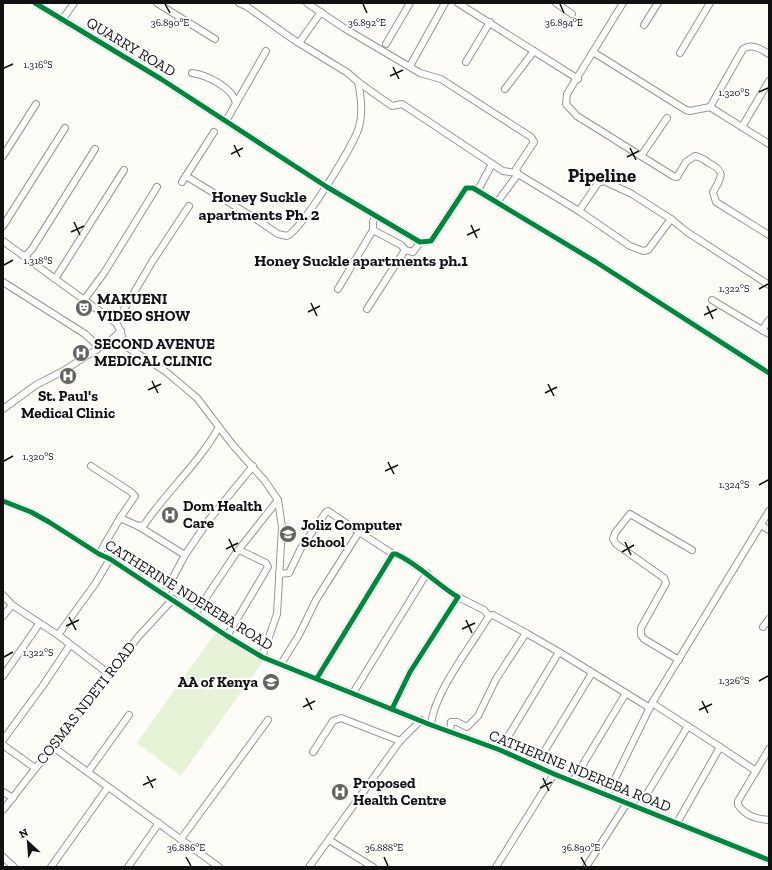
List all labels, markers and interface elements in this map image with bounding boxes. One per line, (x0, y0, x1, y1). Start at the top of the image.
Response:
street label: QUARRY ROAD (83, 13, 179, 81)
text: 36.890°E (151, 17, 189, 29)
text: 36.892°E (348, 17, 386, 29)
text: 36.894°E (545, 17, 583, 29)
text: 1.316°S (23, 59, 53, 71)
text: 1.320°S (718, 87, 750, 99)
district label: Pipeline (568, 164, 636, 187)
district label: Honey Suckle apartments Ph. 2 (199, 187, 320, 224)
district label: Honey Suckle apartments ph.1 (254, 251, 468, 270)
text: 1.318°S (23, 255, 53, 267)
text: 1.322°S (719, 283, 749, 295)
place label: MAKUENI VIDEO SHOW (97, 290, 190, 325)
theatre icon: MAKUENI VIDEO SHOW (74, 298, 94, 318)
place label: SECOND AVENUE MEDICAL CLINIC (94, 335, 215, 370)
hospital icon: SECOND AVENUE MEDICAL CLINIC (71, 343, 91, 363)
hospital icon: St. Paul's Medical Clinic (58, 366, 78, 386)
place label: St. Paul's Medical Clinic (21, 387, 115, 422)
text: 1.320°S (22, 451, 54, 463)
text: 1.324°S (719, 479, 749, 491)
place label: Dom Health Care (183, 497, 262, 532)
hospital icon: Dom Health Care (160, 505, 180, 525)
place label: Joliz Computer School (301, 516, 403, 551)
school or university icon: Joliz Computer School (278, 524, 298, 544)
street label: CATHERINE NDEREBA ROAD (102, 536, 276, 654)
street label: COSMAS NDETI ROAD (33, 638, 139, 768)
text: 1.322°S (23, 647, 53, 659)
school or university icon: AA of Kenya (261, 672, 281, 692)
place label: AA of Kenya (178, 673, 258, 691)
text: 1.326°S (719, 675, 749, 687)
street label: CATHERINE NDEREBA ROAD (486, 726, 674, 816)
place label: Proposed Health Centre (353, 774, 446, 809)
hospital icon: Proposed Health Centre (330, 782, 350, 802)
north arrow (8, 822, 48, 862)
text: N (17, 826, 31, 841)
text: 36.886°E (167, 842, 205, 854)
text: 36.888°E (365, 842, 403, 854)
text: 36.890°E (562, 842, 600, 854)

